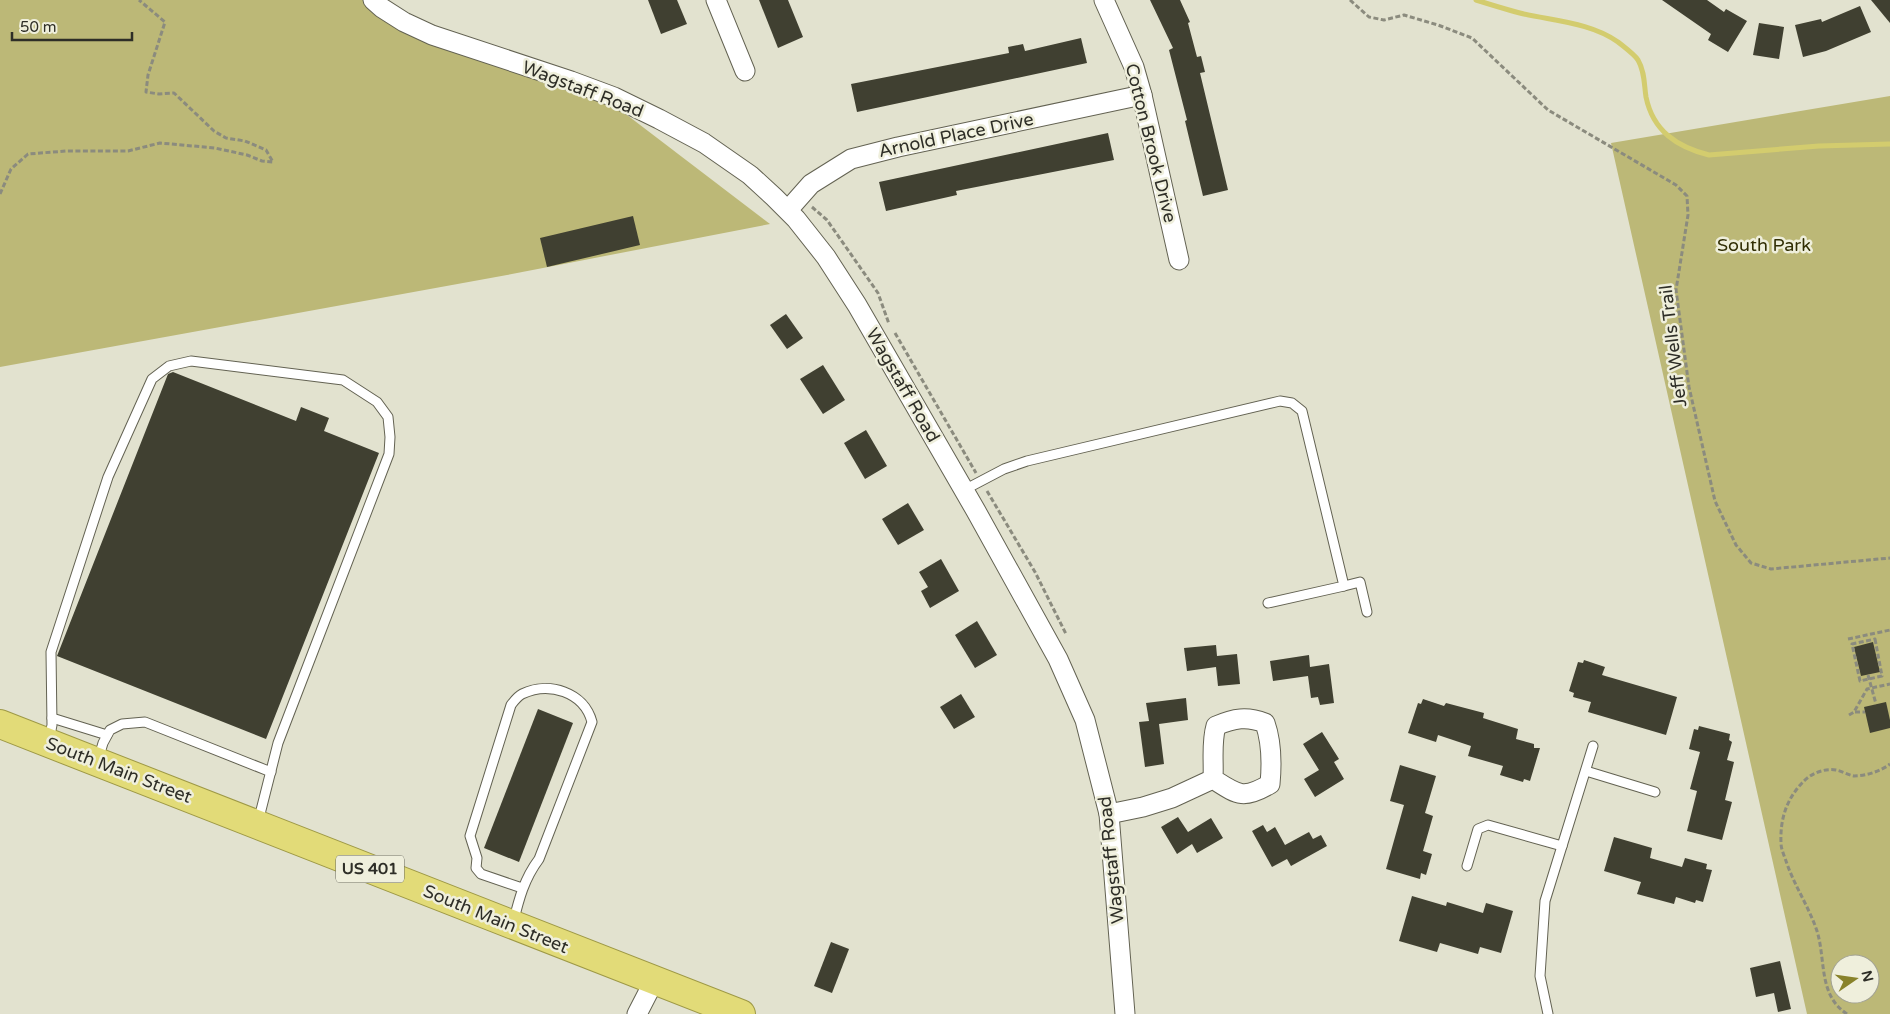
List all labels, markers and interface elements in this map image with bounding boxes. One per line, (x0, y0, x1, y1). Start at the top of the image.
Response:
scale bar (12, 10, 132, 42)
text: 50 m (20, 18, 57, 36)
street label: Wagstaff Road (519, 56, 647, 122)
street label: Cotton Brook Drive (1121, 61, 1181, 225)
street label: Arnold Place Drive (876, 108, 1036, 162)
park label: South Park (1717, 234, 1811, 256)
street label: Jeff Wells Trail (1655, 284, 1691, 408)
street label: Wagstaff Road (861, 324, 945, 446)
street label: South Main Street (43, 732, 195, 808)
street label: Wagstaff Road (1093, 795, 1129, 925)
road number: US 401 (336, 856, 404, 882)
street label: South Main Street (420, 880, 572, 958)
north arrow (1830, 954, 1880, 1004)
text: N (1858, 969, 1877, 984)

